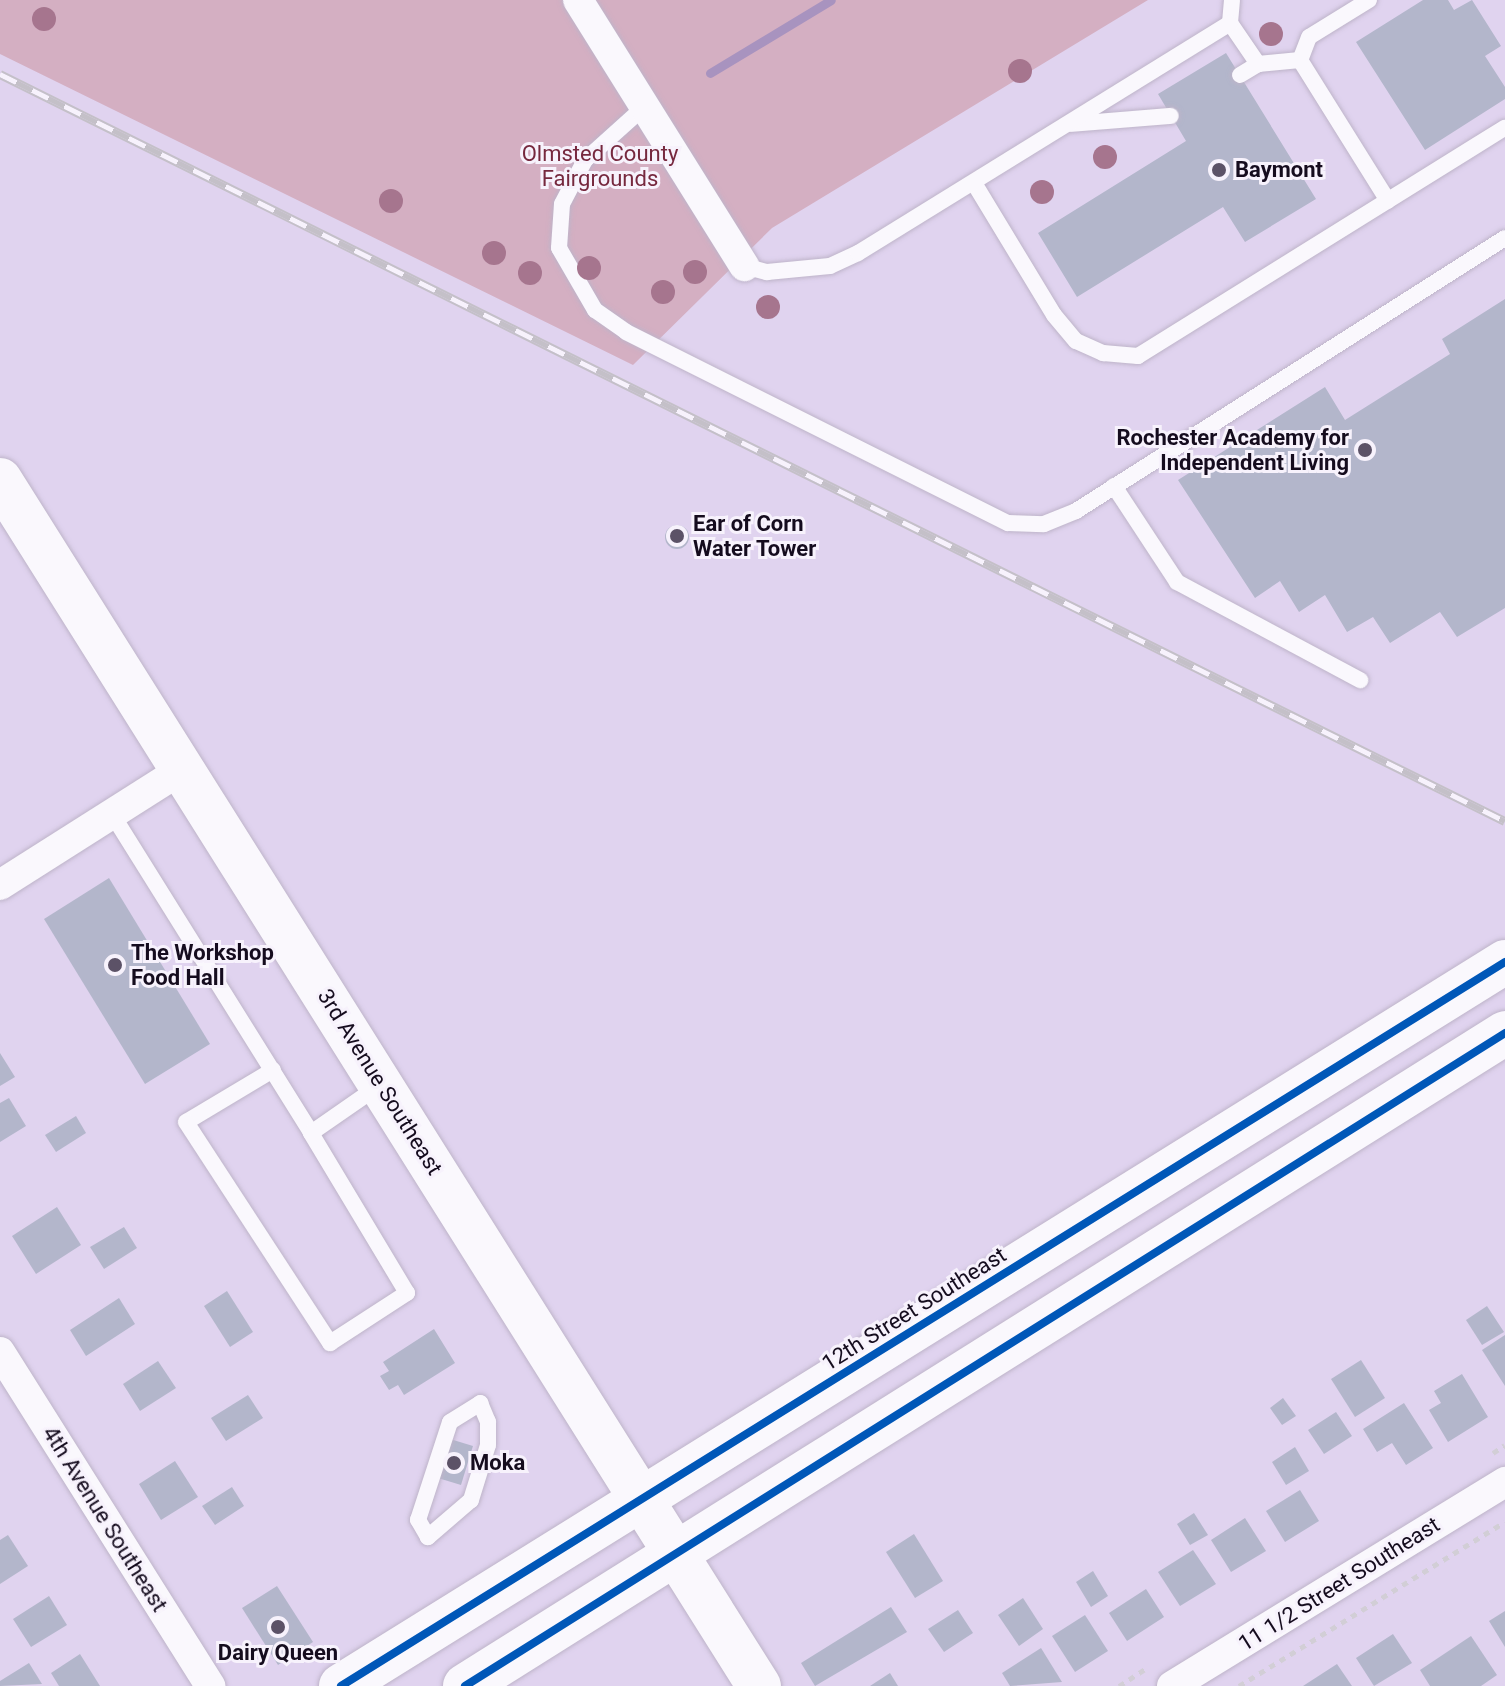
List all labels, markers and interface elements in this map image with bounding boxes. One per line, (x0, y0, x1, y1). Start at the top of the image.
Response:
park label: Olmsted County Fairgrounds (522, 140, 678, 192)
place label: Baymont (1235, 157, 1323, 183)
marker: Baymont (1210, 161, 1228, 179)
place label: Rochester Academy for Independent Living (1116, 424, 1349, 476)
marker: Rochester Academy for Independent Living (1356, 441, 1374, 459)
place label: Ear of Corn Water Tower (693, 510, 817, 562)
marker: Ear of Corn Water Tower (668, 527, 686, 545)
place label: The Workshop Food Hall (131, 939, 274, 990)
marker: The Workshop Food Hall (106, 956, 124, 974)
street label: 3rd Avenue Southeast (312, 984, 448, 1180)
street label: 12th Street Southeast (817, 1242, 1011, 1376)
street label: 4th Avenue Southeast (37, 1421, 173, 1617)
place label: Moka (470, 1450, 525, 1476)
marker: Moka (445, 1454, 463, 1472)
street label: 11 1/2 Street Southeast (1234, 1511, 1444, 1657)
marker: Dairy Queen (269, 1618, 287, 1636)
place label: Dairy Queen (218, 1640, 338, 1666)

